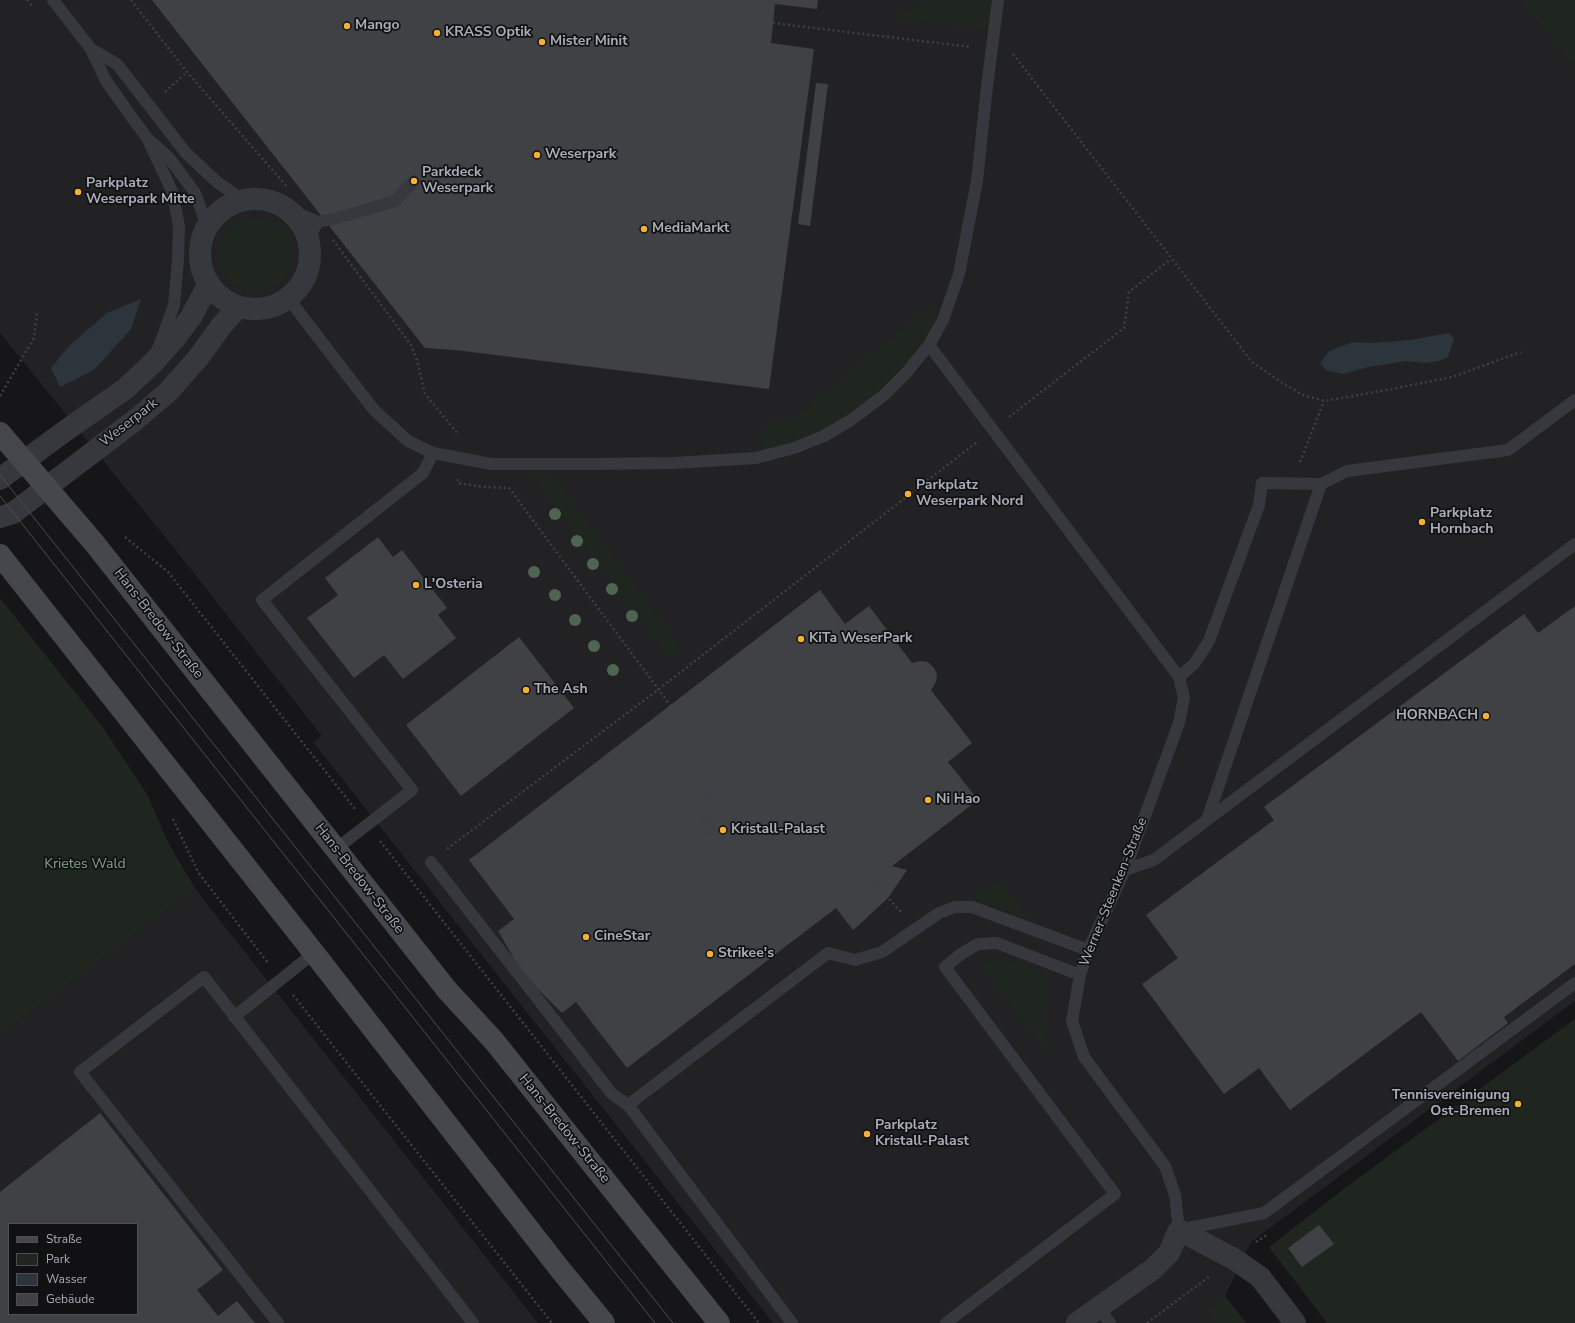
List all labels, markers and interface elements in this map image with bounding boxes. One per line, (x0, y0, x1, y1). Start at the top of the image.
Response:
place label: Mango (355, 18, 400, 34)
marker: Mango (342, 21, 352, 31)
place label: KRASS Optik (445, 25, 531, 41)
marker: KRASS Optik (432, 28, 442, 38)
place label: Mister Minit (550, 34, 628, 50)
marker: Mister Minit (537, 37, 547, 47)
place label: Weserpark (545, 147, 616, 163)
marker: Weserpark (532, 150, 542, 160)
place label: Parkdeck Weserpark (422, 165, 493, 198)
place label: Parkplatz Weserpark Mitte (86, 176, 195, 208)
marker: Parkdeck Weserpark (409, 176, 419, 186)
marker: Parkplatz Weserpark Mitte (73, 187, 83, 197)
place label: MediaMarkt (652, 221, 729, 237)
marker: MediaMarkt (639, 224, 649, 234)
street label: Weserpark (97, 395, 161, 451)
place label: Parkplatz Weserpark Nord (916, 478, 1023, 510)
marker: Parkplatz Weserpark Nord (903, 489, 913, 499)
place label: Parkplatz Hornbach (1430, 506, 1493, 538)
marker: Parkplatz Hornbach (1417, 517, 1427, 527)
street label: Hans-Bredow-Straße (110, 565, 206, 683)
place label: L'Osteria (424, 577, 483, 593)
marker: L'Osteria (411, 580, 421, 590)
place label: KiTa WeserPark (809, 631, 913, 647)
marker: KiTa WeserPark (796, 634, 806, 644)
place label: The Ash (534, 682, 588, 698)
marker: The Ash (521, 685, 531, 695)
place label: HORNBACH (1396, 708, 1478, 724)
marker: HORNBACH (1481, 711, 1491, 721)
place label: Ni Hao (936, 792, 980, 808)
marker: Ni Hao (923, 795, 933, 805)
street label: Werner-Steenken-Straße (1076, 815, 1152, 969)
street label: Hans-Bredow-Straße (311, 820, 407, 938)
place label: Kristall-Palast (731, 822, 825, 838)
marker: Kristall-Palast (718, 825, 728, 835)
park label: Krietes Wald (44, 857, 126, 873)
place label: CineStar (594, 929, 650, 945)
marker: CineStar (581, 932, 591, 942)
place label: Strikee's (718, 946, 774, 962)
marker: Strikee's (705, 949, 715, 959)
street label: Hans-Bredow-Straße (515, 1071, 613, 1187)
place label: Tennisvereinigung Ost-Bremen (1392, 1088, 1510, 1120)
marker: Tennisvereinigung Ost-Bremen (1513, 1099, 1523, 1109)
place label: Parkplatz Kristall-Palast (875, 1118, 969, 1150)
marker: Parkplatz Kristall-Palast (862, 1129, 872, 1139)
legend (8, 1223, 138, 1315)
text: Straße (46, 1231, 82, 1247)
text: Park (46, 1251, 70, 1267)
text: Wasser (46, 1271, 87, 1287)
text: Gebäude (46, 1291, 95, 1307)

